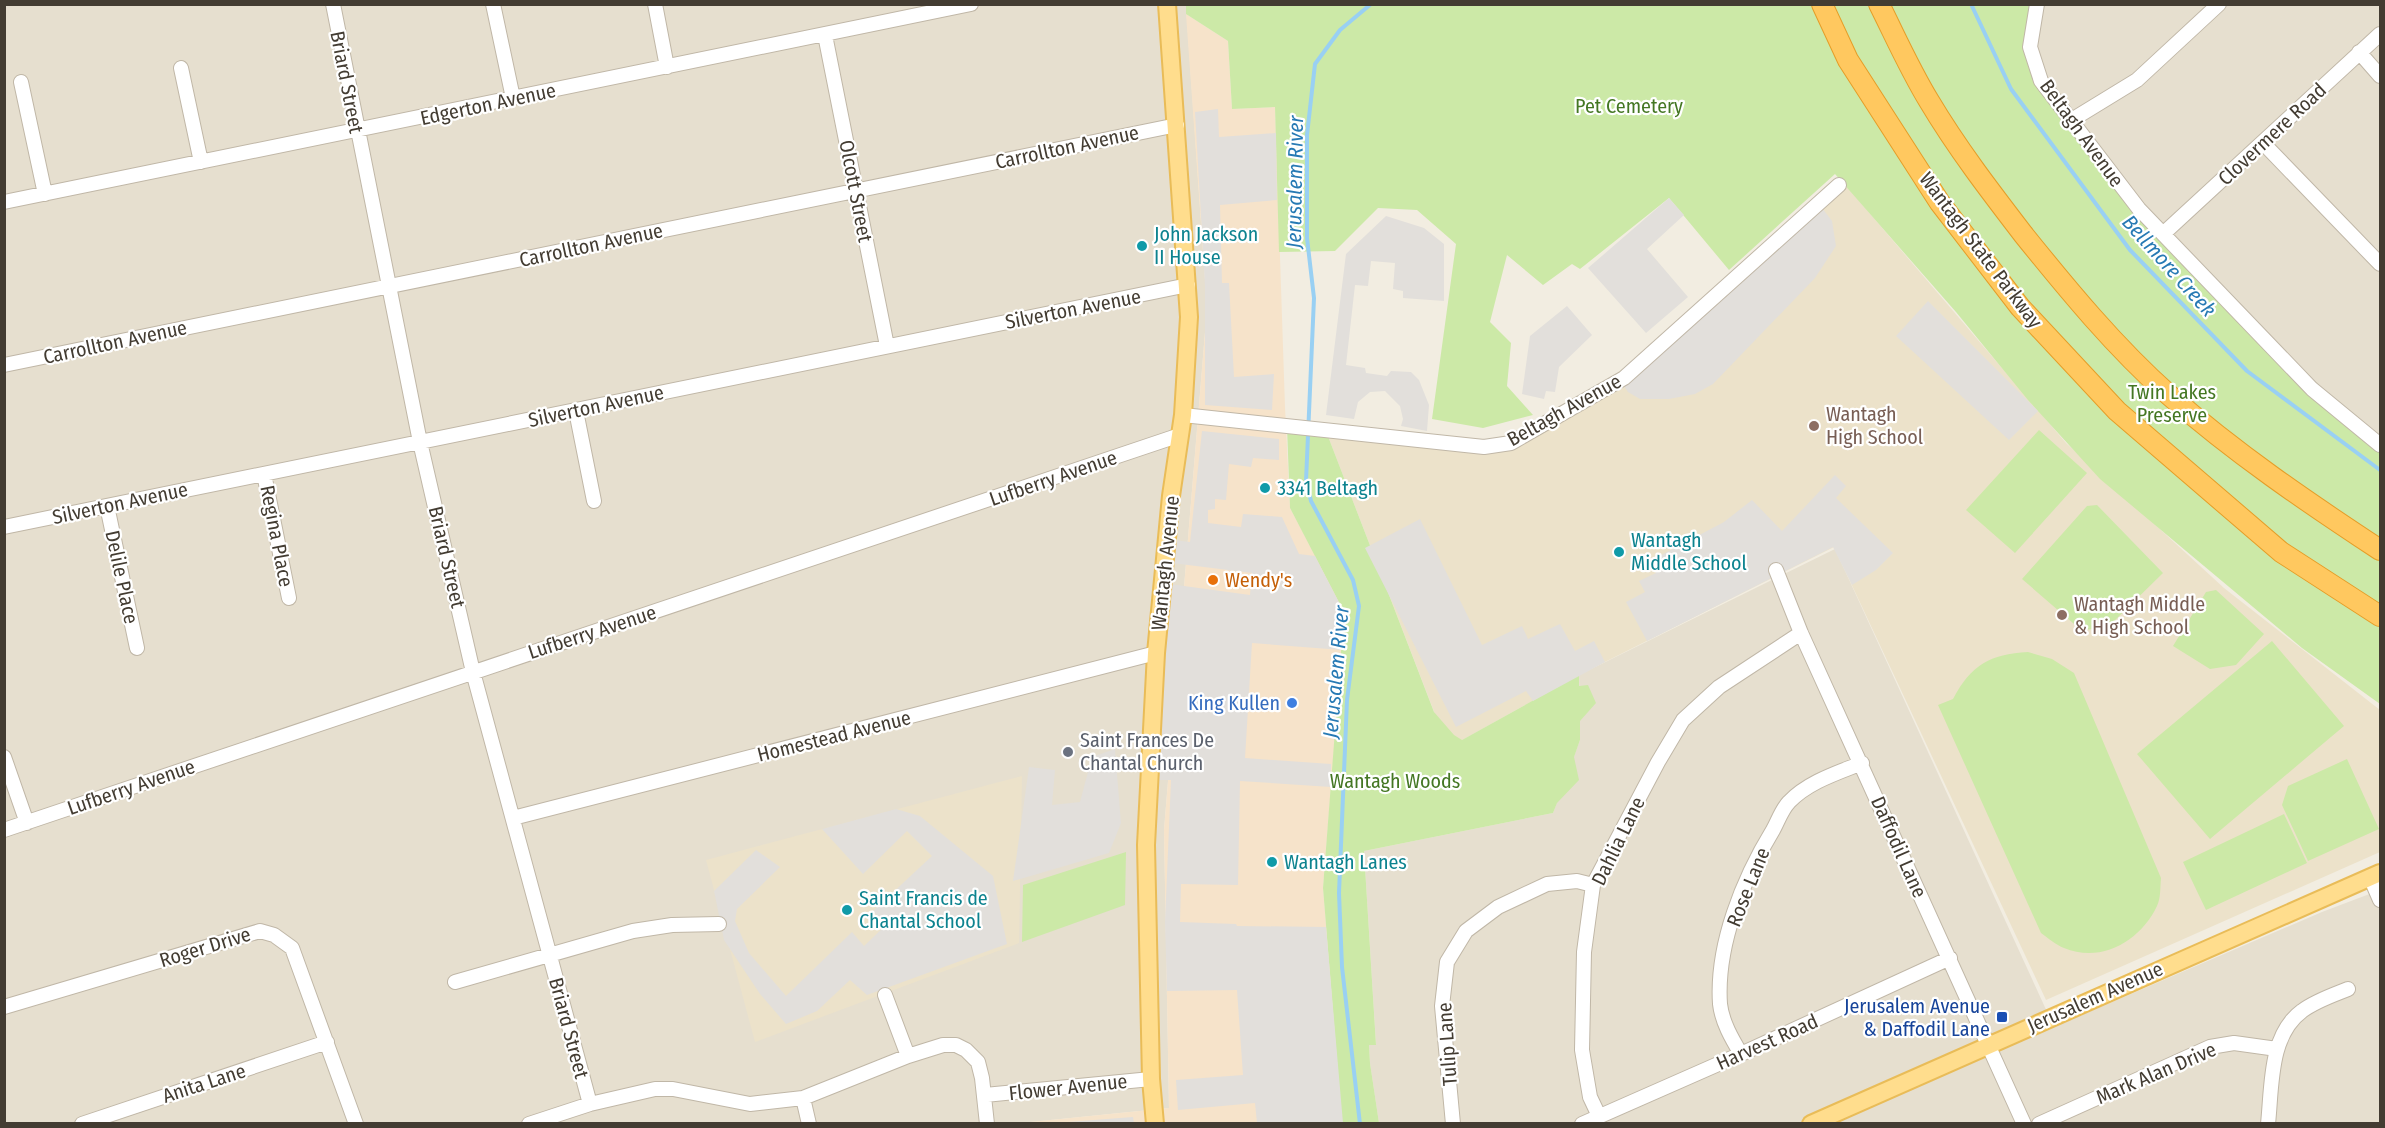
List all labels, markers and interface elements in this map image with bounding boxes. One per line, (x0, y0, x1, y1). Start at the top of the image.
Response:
street label: Briard Street (325, 29, 369, 136)
street label: Beltagh Avenue (2035, 75, 2129, 191)
street label: Edgerton Avenue (418, 78, 558, 130)
street label: Clovermere Road (2213, 78, 2331, 190)
park label: Pet Cemetery (1575, 94, 1683, 118)
water label: Jerusalem River (1281, 115, 1309, 250)
street label: Carrollton Avenue (993, 120, 1141, 174)
street label: Olcott Street (834, 138, 878, 244)
street label: Wantagh State Parkway (1915, 167, 2048, 333)
water label: Bellmore Creek (2116, 210, 2222, 322)
street label: Carrollton Avenue (517, 218, 665, 272)
place label: John Jackson II House (1154, 222, 1258, 269)
marker: John Jackson II House (1135, 239, 1149, 253)
street label: Silverton Avenue (1003, 284, 1143, 334)
street label: Carrollton Avenue (41, 315, 189, 369)
street label: Beltagh Avenue (1503, 369, 1625, 451)
street label: Silverton Avenue (526, 380, 666, 432)
park label: Twin Lakes Preserve (2128, 380, 2216, 427)
place label: Wantagh High School (1826, 402, 1923, 449)
marker: Wantagh High School (1807, 419, 1821, 433)
street label: Lufberry Avenue (986, 445, 1120, 511)
place label: 3341 Beltagh (1277, 476, 1378, 500)
street label: Silverton Avenue (50, 477, 190, 529)
marker: 3341 Beltagh (1258, 481, 1272, 495)
street label: Regina Place (255, 483, 299, 589)
street label: Wantagh Avenue (1146, 494, 1184, 632)
street label: Briard Street (424, 504, 470, 611)
street label: Delile Place (100, 528, 144, 626)
place label: Wantagh Middle School (1631, 528, 1747, 575)
marker: Wantagh Middle School (1612, 545, 1626, 559)
place label: Wendy's (1225, 568, 1292, 592)
marker: Wendy's (1206, 573, 1220, 587)
place label: Wantagh Middle & High School (2074, 592, 2205, 639)
street label: Lufberry Avenue (525, 600, 659, 664)
water label: Jerusalem River (1317, 604, 1355, 740)
marker: Wantagh Middle & High School (2055, 608, 2069, 622)
place label: King Kullen (1188, 691, 1280, 715)
marker: King Kullen (1285, 696, 1299, 710)
street label: Homestead Avenue (755, 705, 913, 767)
place label: Saint Frances De Chantal Church (1080, 728, 1214, 775)
marker: Saint Frances De Chantal Church (1061, 745, 1075, 759)
street label: Lufberry Avenue (64, 754, 198, 820)
park label: Wantagh Woods (1330, 769, 1460, 793)
street label: Dahlia Lane (1586, 793, 1650, 889)
street label: Daffodil Lane (1866, 793, 1932, 901)
street label: Rose Lane (1721, 844, 1775, 930)
place label: Wantagh Lanes (1284, 850, 1407, 874)
marker: Wantagh Lanes (1265, 855, 1279, 869)
place label: Saint Francis de Chantal School (859, 886, 988, 933)
marker: Saint Francis de Chantal School (840, 903, 854, 917)
street label: Roger Drive (156, 922, 254, 972)
street label: Jerusalem Avenue (2023, 956, 2167, 1038)
street label: Briard Street (544, 975, 594, 1082)
place label: Jerusalem Avenue & Daffodil Lane (1844, 994, 1990, 1041)
street label: Tulip Lane (1432, 1001, 1462, 1087)
street label: Harvest Road (1712, 1009, 1822, 1075)
marker: Jerusalem Avenue & Daffodil Lane (1995, 1010, 2009, 1024)
street label: Mark Alan Drive (2092, 1037, 2220, 1109)
street label: Anita Lane (159, 1058, 249, 1108)
street label: Flower Avenue (1008, 1069, 1128, 1105)

